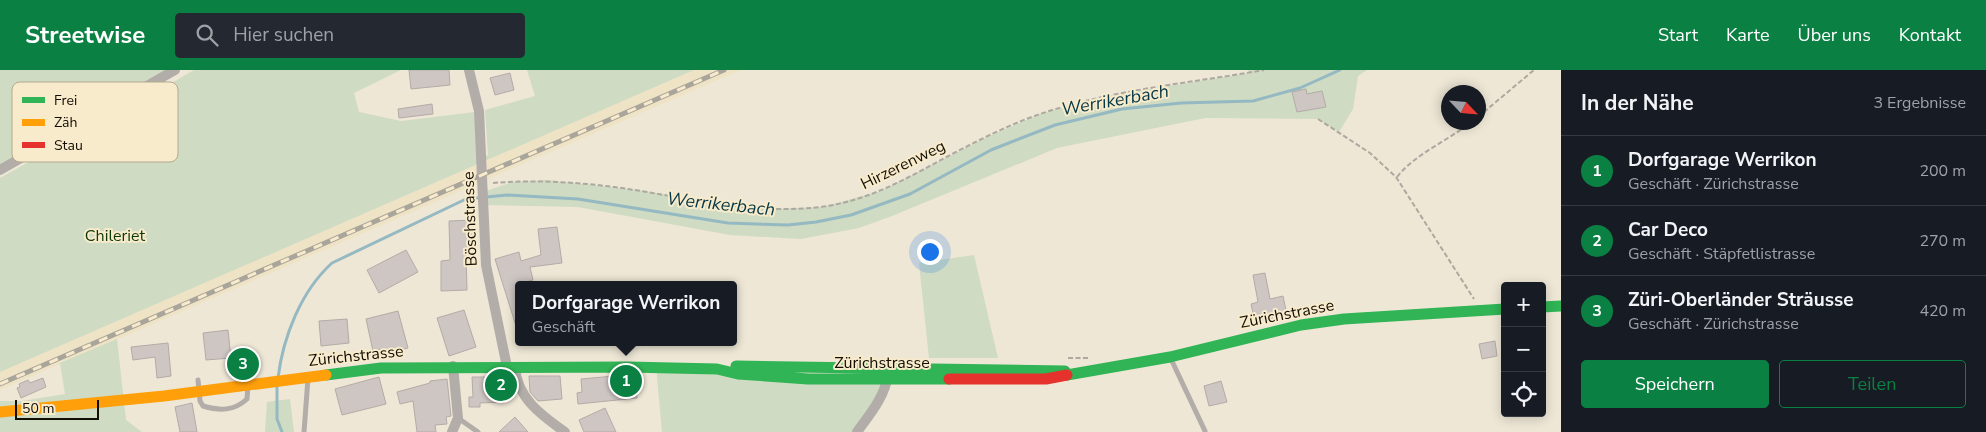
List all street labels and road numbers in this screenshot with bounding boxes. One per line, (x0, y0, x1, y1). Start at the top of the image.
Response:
street label: Hirzerenweg (857, 135, 949, 195)
street label: Böschstrasse (457, 171, 483, 267)
street label: Zürichstrasse (1238, 294, 1336, 334)
street label: Zürichstrasse (307, 340, 405, 372)
street label: Zürichstrasse (834, 352, 930, 374)

